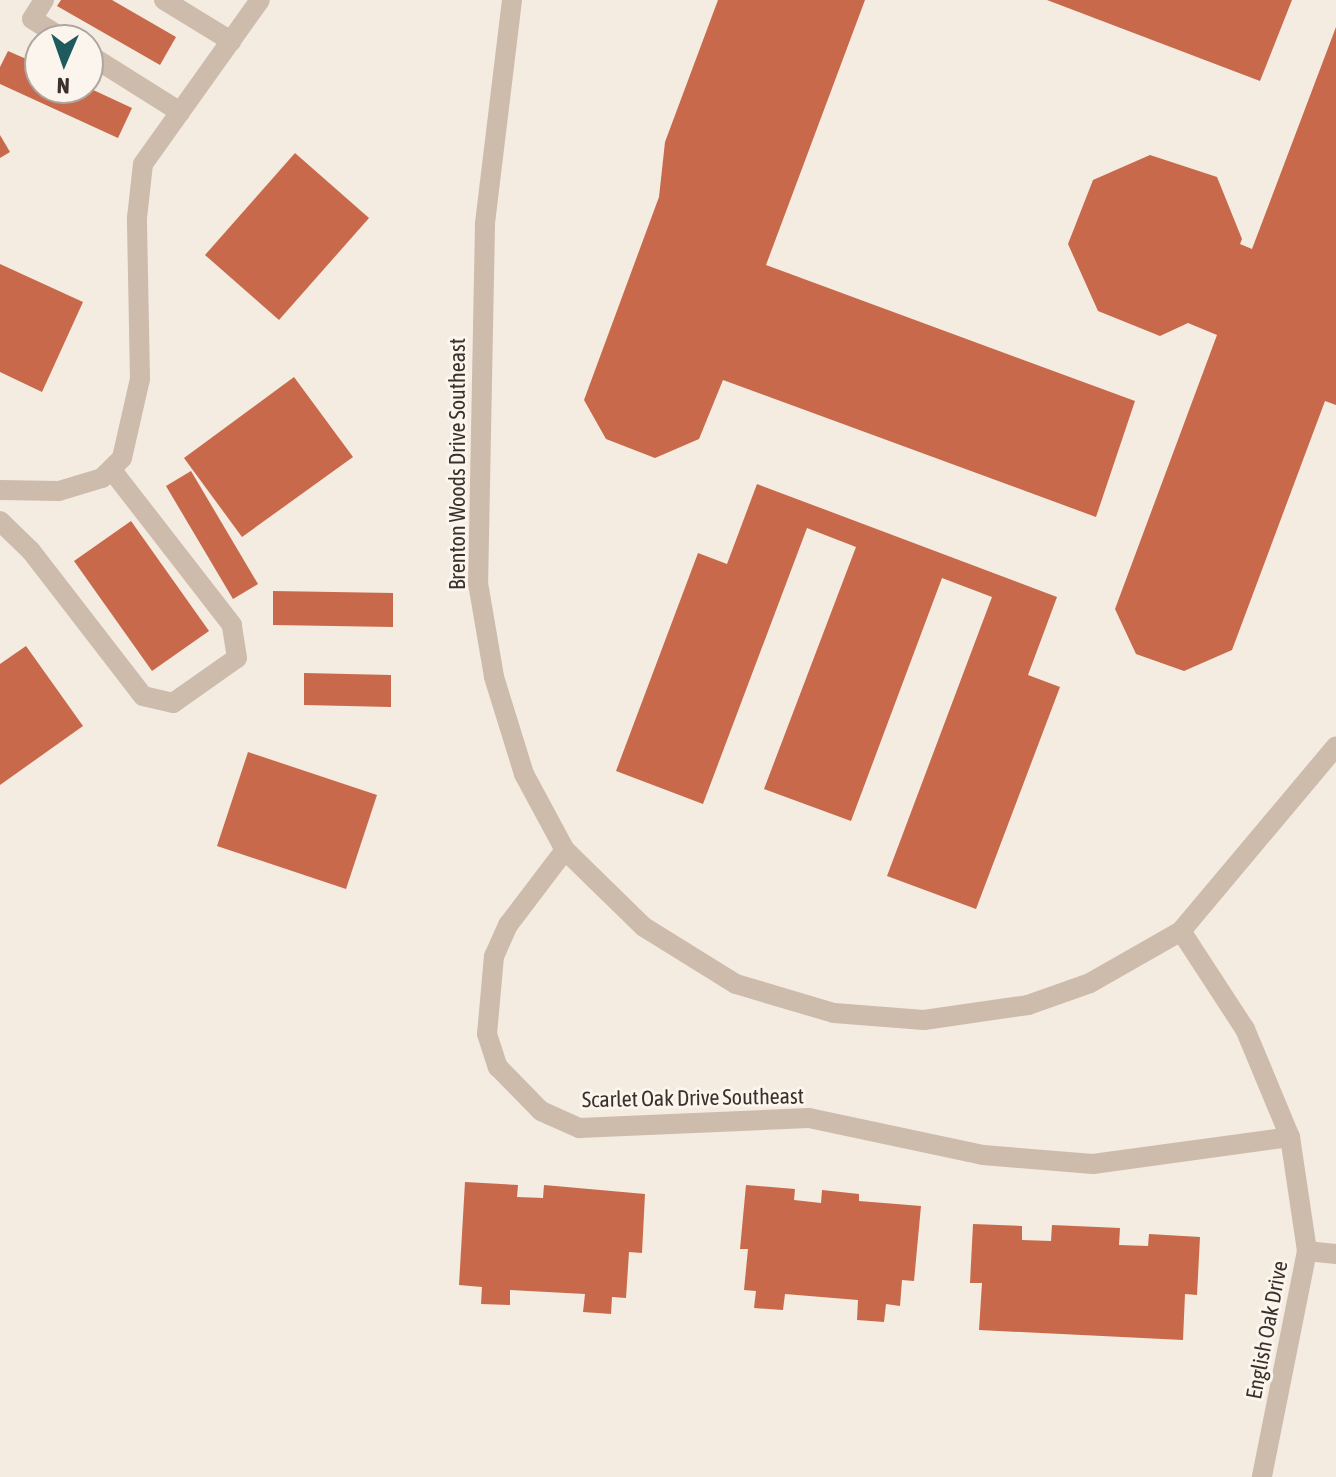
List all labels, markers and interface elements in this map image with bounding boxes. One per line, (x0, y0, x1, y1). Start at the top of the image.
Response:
north arrow (24, 24, 104, 104)
text: N (56, 73, 70, 99)
street label: Brenton Woods Drive Southeast (445, 338, 471, 590)
street label: Scarlet Oak Drive Southeast (582, 1083, 804, 1113)
street label: English Oak Drive (1241, 1259, 1293, 1401)

